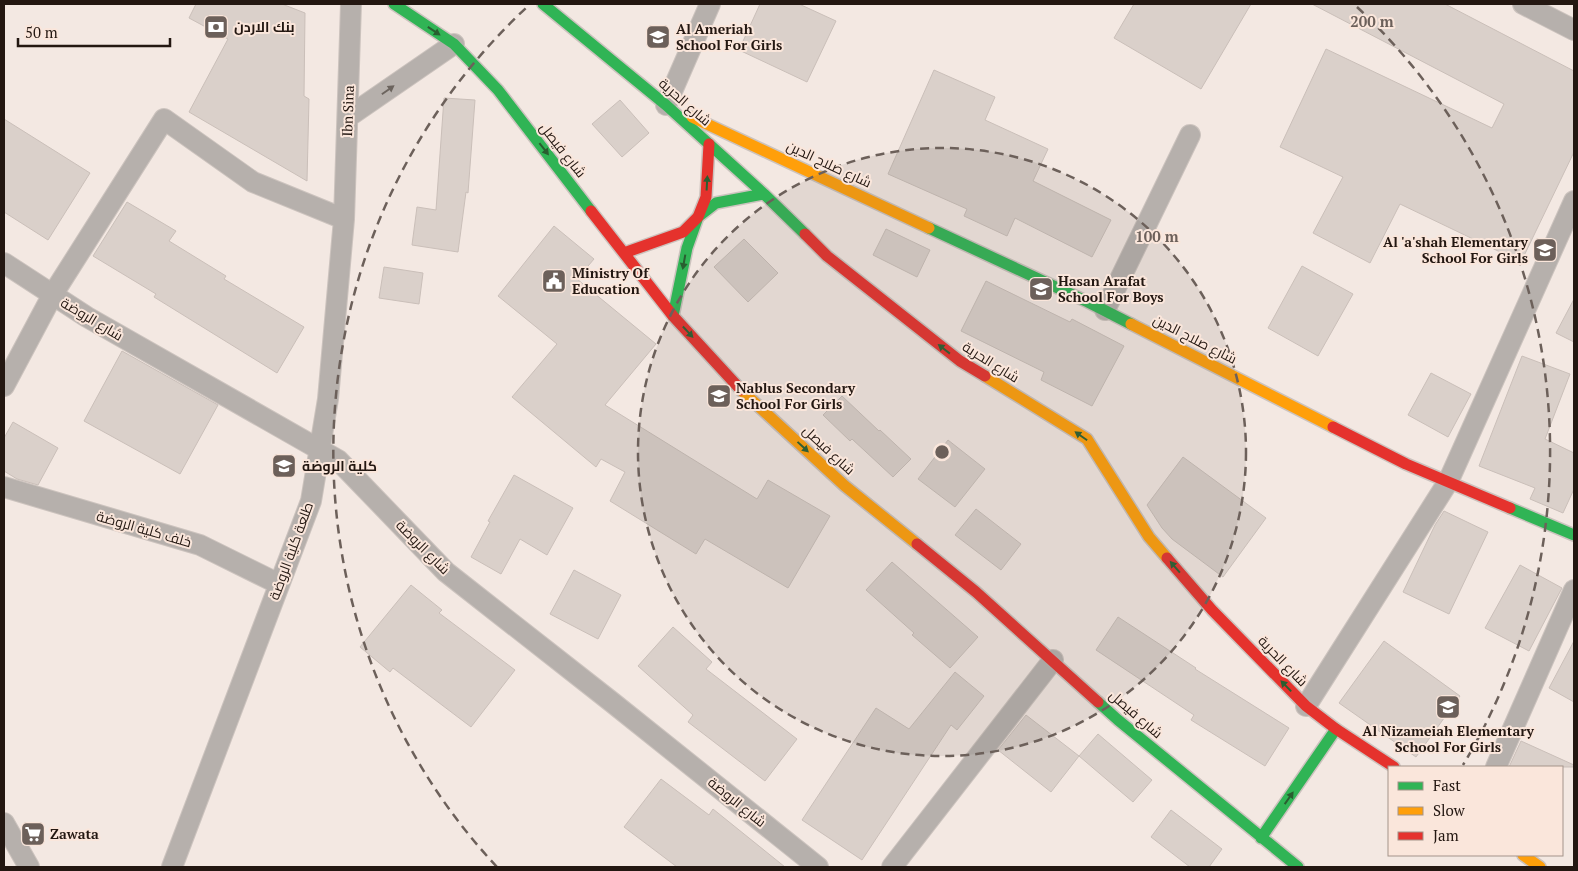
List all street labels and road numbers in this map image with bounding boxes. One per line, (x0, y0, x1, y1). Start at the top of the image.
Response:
street label: شارع الحرية (655, 74, 716, 130)
street label: Ibn Sina (337, 85, 358, 137)
street label: شارع فيصل (536, 118, 591, 181)
street label: شارع صلاح الدين (784, 136, 875, 192)
street label: شارع الروضة (58, 293, 127, 345)
street label: شارع صلاح الدين (1150, 309, 1240, 368)
street label: شارع الحرية (959, 337, 1023, 387)
street label: شارع فيصل (799, 421, 860, 479)
street label: طلعة كلية الروضة (264, 499, 317, 602)
street label: خلف كلية الروضة (94, 506, 194, 551)
street label: شارع الروضة (392, 515, 455, 578)
street label: شارع الحرية (1254, 631, 1312, 690)
street label: شارع فيصل (1106, 685, 1167, 742)
street label: شارع الروضة (704, 772, 770, 831)

